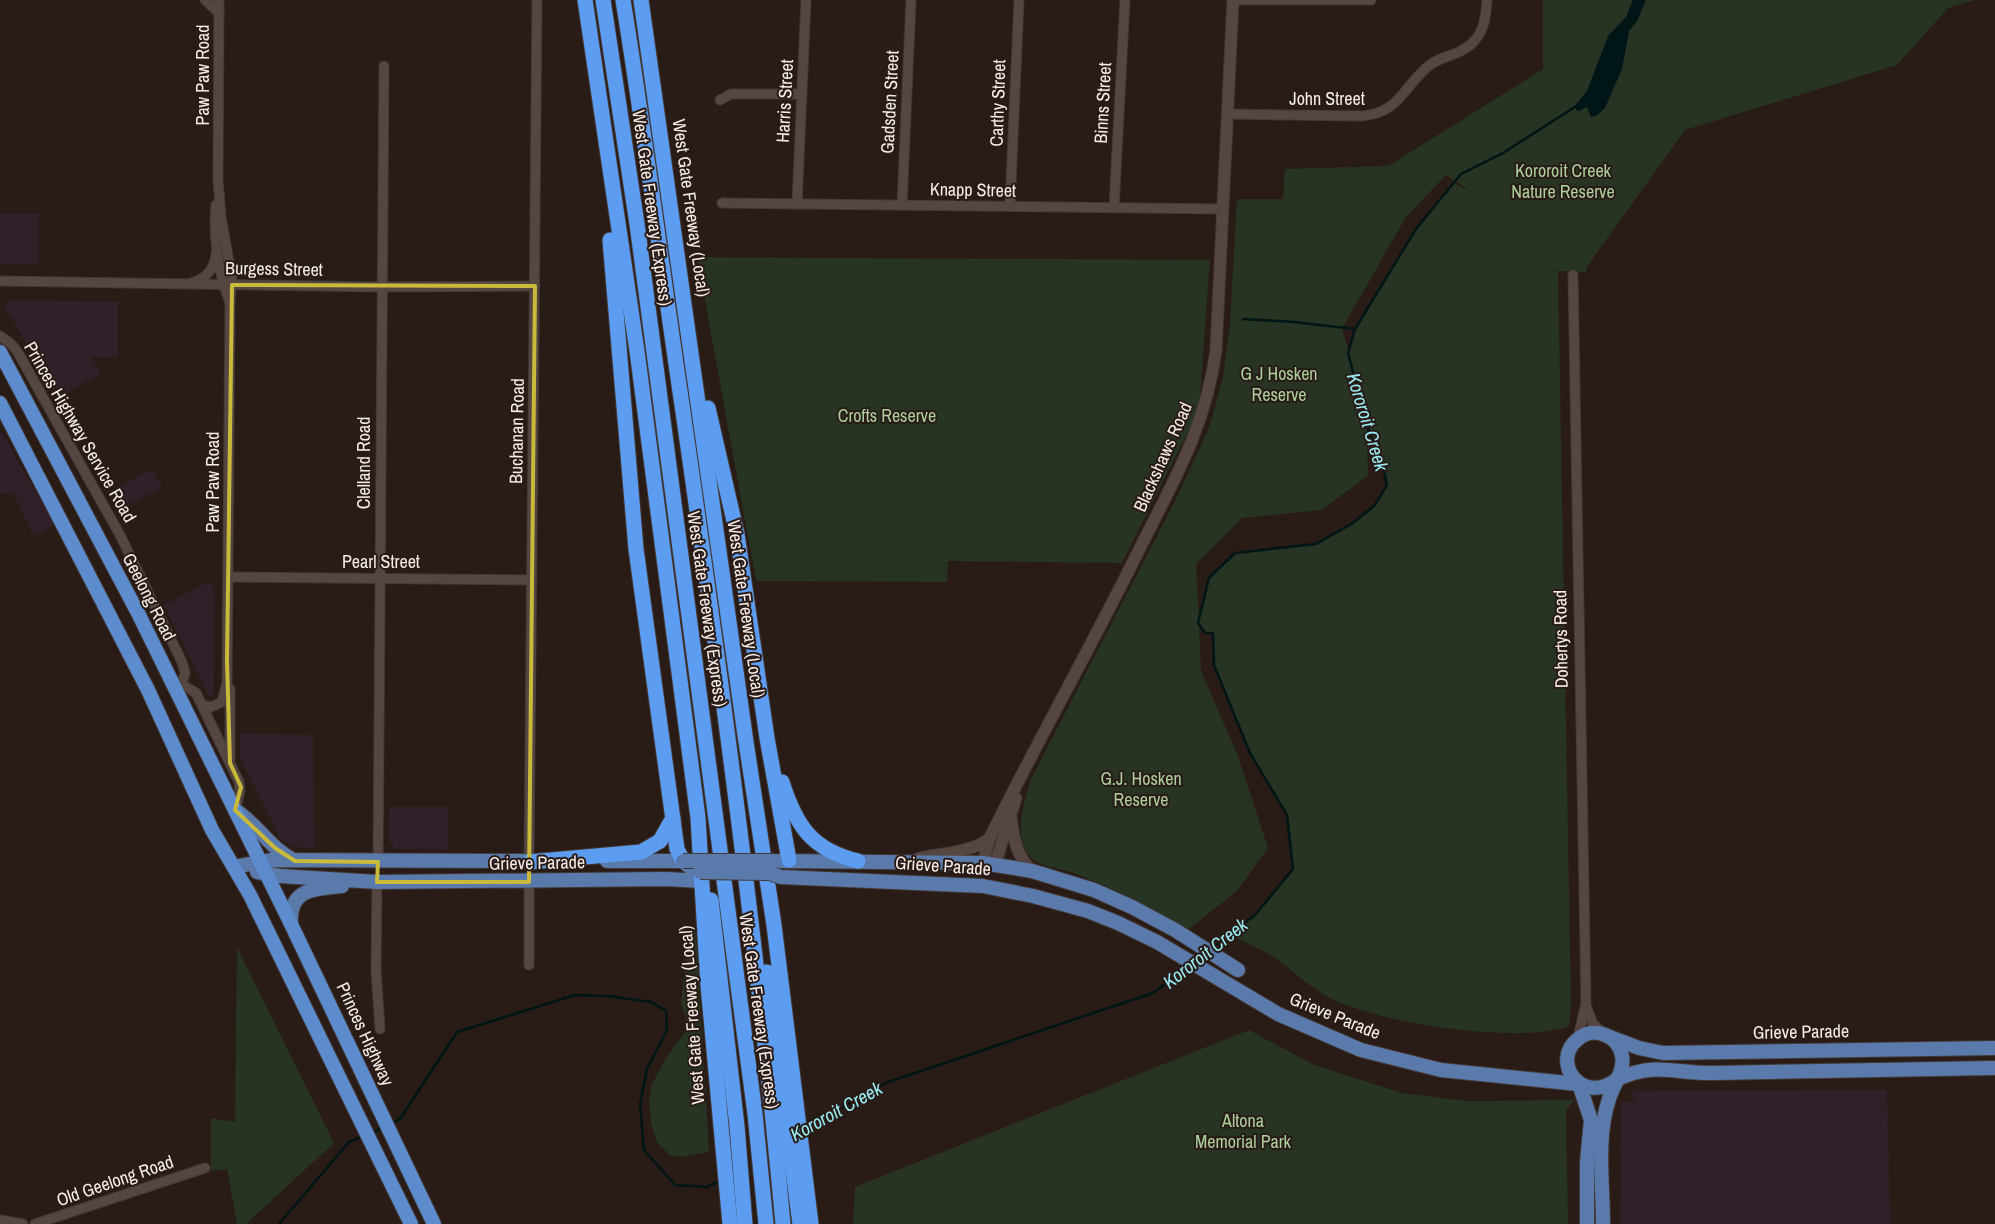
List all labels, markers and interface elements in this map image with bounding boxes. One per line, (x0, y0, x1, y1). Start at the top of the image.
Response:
street label: Paw Paw Road (190, 25, 215, 125)
street label: Gadsden Street (874, 50, 905, 154)
street label: Harris Street (770, 59, 799, 143)
street label: Carthy Street (983, 59, 1012, 147)
street label: Binns Street (1088, 62, 1117, 144)
street label: John Street (1289, 86, 1365, 111)
street label: West Gate Freeway (Express) (626, 108, 679, 307)
street label: West Gate Freeway (Local) (667, 117, 716, 299)
park label: Kororoit Creek Nature Reserve (1511, 158, 1615, 204)
street label: Knapp Street (930, 176, 1016, 203)
street label: Burgess Street (225, 255, 323, 282)
street label: Princes Highway Service Road (18, 337, 143, 527)
park label: G J Hosken Reserve (1240, 361, 1318, 407)
water label: Kororoit Creek (1341, 370, 1396, 475)
street label: Buchanan Road (503, 378, 530, 484)
street label: Blackshaws Road (1127, 398, 1198, 515)
park label: Crofts Reserve (838, 403, 936, 428)
street label: Clelland Road (351, 417, 376, 509)
street label: Paw Paw Road (200, 432, 225, 532)
street label: West Gate Freeway (Express) (681, 509, 734, 708)
street label: West Gate Freeway (Local) (722, 518, 771, 700)
street label: Geelong Road (117, 549, 182, 645)
street label: Pearl Street (342, 549, 420, 574)
street label: Dohertys Road (1547, 590, 1574, 688)
park label: G.J. Hosken Reserve (1100, 766, 1182, 812)
street label: Grieve Parade (489, 849, 585, 876)
street label: Grieve Parade (894, 850, 992, 881)
street label: West Gate Freeway (Express) (733, 911, 786, 1110)
water label: Kororoit Creek (1157, 911, 1254, 994)
street label: West Gate Freeway (Local) (673, 925, 710, 1105)
street label: Princes Highway (331, 978, 401, 1090)
street label: Grieve Parade (1286, 986, 1384, 1045)
street label: Grieve Parade (1753, 1018, 1849, 1045)
water label: Kororoit Creek (785, 1074, 888, 1147)
park label: Altona Memorial Park (1195, 1108, 1292, 1154)
street label: Old Geelong Road (53, 1149, 177, 1212)

